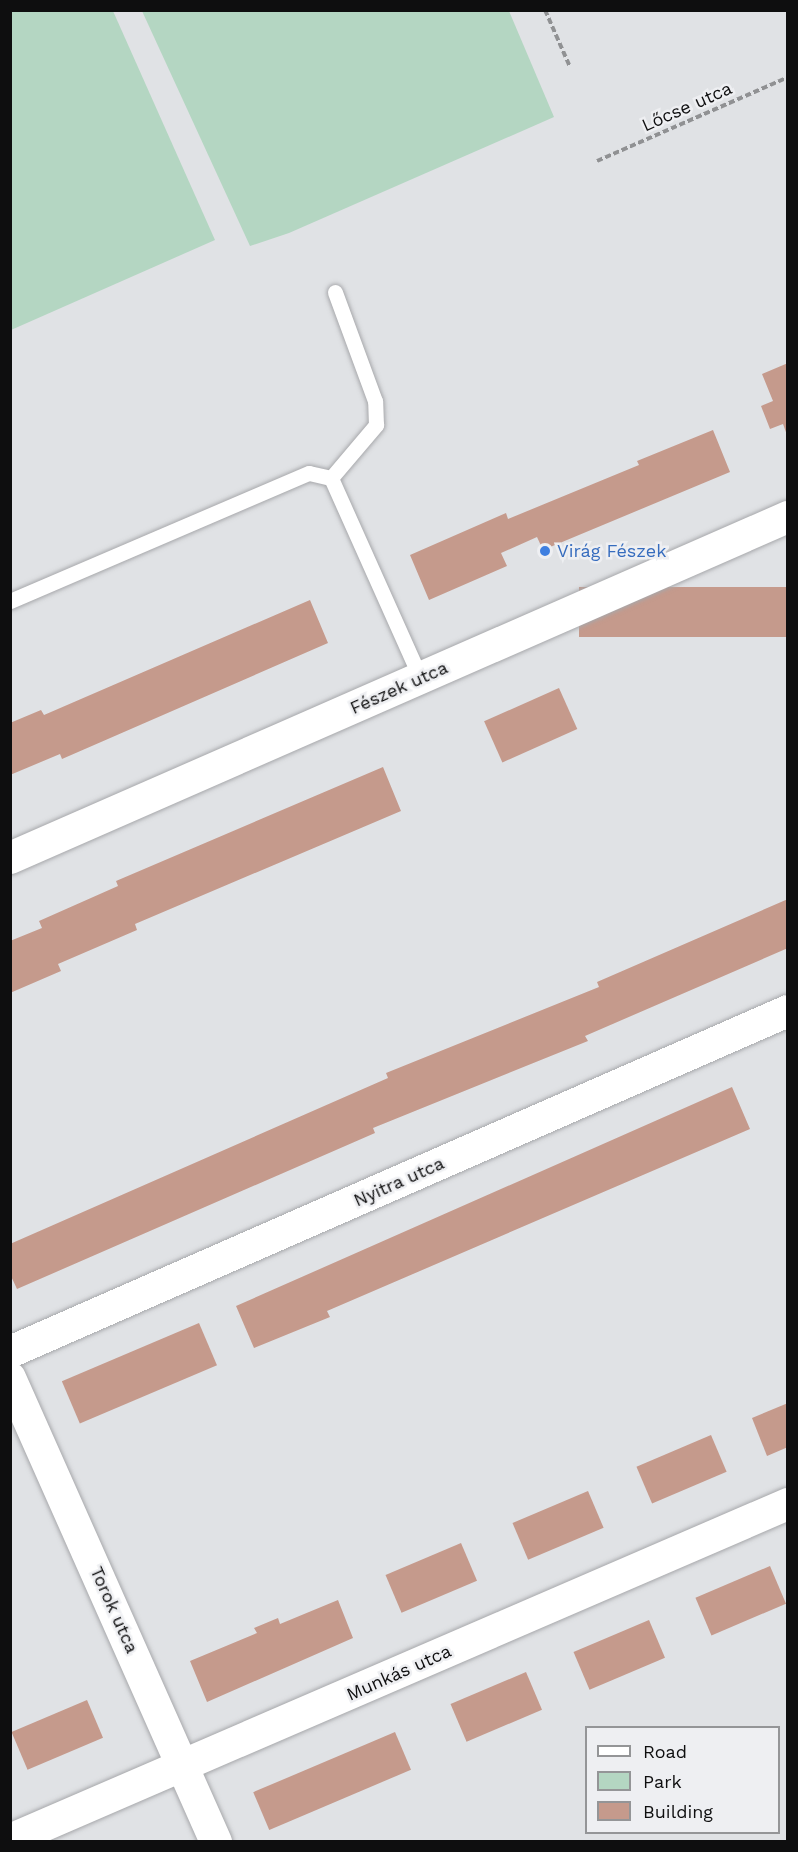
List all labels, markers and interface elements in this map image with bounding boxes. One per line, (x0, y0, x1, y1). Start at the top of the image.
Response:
street label: Lőcse utca (639, 78, 735, 136)
place label: Virág Fészek (557, 540, 666, 562)
marker: Virág Fészek (538, 544, 552, 558)
street label: Fészek utca (347, 657, 451, 719)
street label: Nyitra utca (350, 1152, 448, 1212)
street label: Torok utca (85, 1563, 143, 1657)
street label: Munkás utca (343, 1640, 455, 1706)
legend (585, 1726, 780, 1834)
text: Road (643, 1741, 687, 1762)
text: Park (643, 1771, 682, 1792)
text: Building (643, 1801, 713, 1822)

